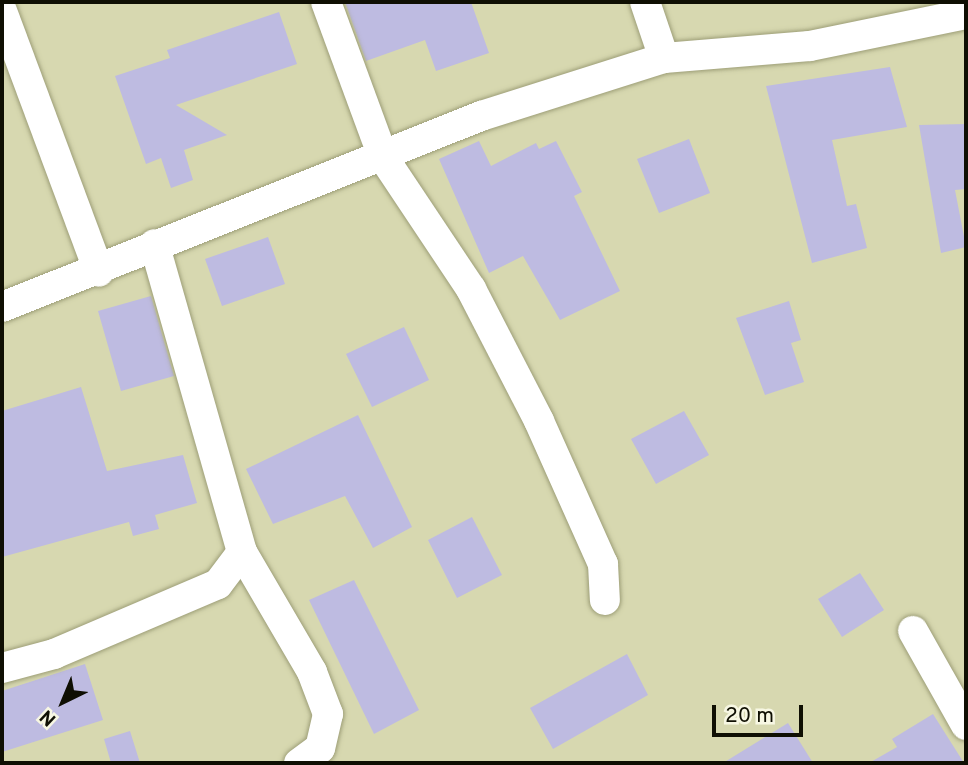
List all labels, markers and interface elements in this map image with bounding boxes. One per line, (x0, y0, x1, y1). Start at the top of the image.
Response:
north arrow (28, 667, 98, 737)
scale bar (716, 692, 807, 736)
text: 20 m (725, 703, 774, 730)
text: N (36, 704, 62, 731)

